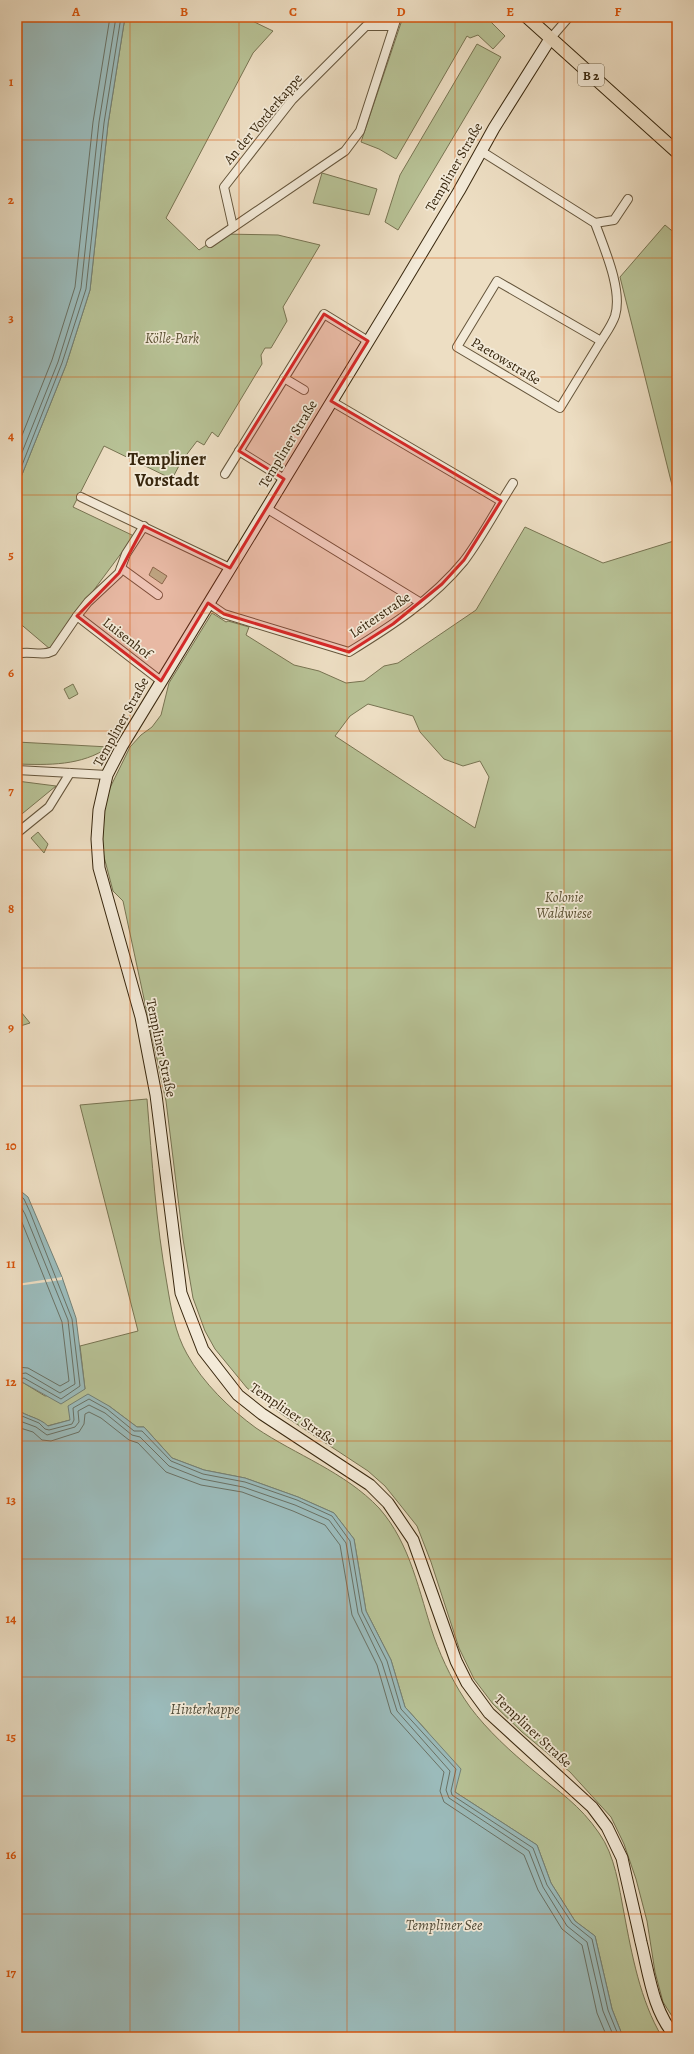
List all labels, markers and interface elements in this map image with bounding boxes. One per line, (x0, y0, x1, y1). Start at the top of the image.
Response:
text: A (71, 3, 81, 20)
text: B (180, 3, 188, 20)
text: C (289, 3, 297, 20)
text: D (396, 3, 406, 20)
text: E (506, 3, 514, 20)
text: F (615, 3, 622, 20)
road number: B 2 (578, 64, 604, 86)
street label: An der Vorderkappe (219, 69, 307, 169)
text: 1 (9, 73, 14, 90)
street label: Templiner Straße (421, 119, 487, 215)
text: 2 (8, 191, 15, 208)
text: 3 (8, 309, 14, 326)
park label: Kölle-Park (145, 329, 199, 348)
street label: Paetowstraße (468, 333, 544, 389)
street label: Templiner Straße (254, 396, 322, 492)
text: 4 (8, 427, 14, 444)
district label: Templiner Vorstadt (128, 447, 207, 492)
text: 5 (8, 546, 14, 563)
street label: Leiterstraße (346, 588, 414, 642)
street label: Luisenhof (99, 613, 157, 665)
text: 6 (8, 664, 14, 681)
street label: Templiner Straße (88, 674, 154, 770)
text: 7 (8, 782, 14, 799)
park label: Kolonie Waldwiese (536, 888, 592, 923)
text: 8 (8, 900, 14, 917)
street label: Templiner Straße (141, 997, 181, 1099)
text: 9 (8, 1019, 14, 1036)
text: 10 (5, 1137, 17, 1154)
text: 11 (6, 1255, 16, 1272)
text: 12 (6, 1373, 17, 1390)
street label: Templiner Straße (246, 1378, 340, 1450)
text: 13 (6, 1491, 17, 1508)
text: 14 (6, 1610, 16, 1627)
street label: Templiner Straße (490, 1690, 576, 1772)
water label: Hinterkappe (170, 1699, 240, 1719)
text: 15 (6, 1728, 17, 1745)
text: 16 (6, 1846, 16, 1863)
water label: Templiner See (406, 1915, 483, 1935)
text: 17 (6, 1964, 17, 1981)

